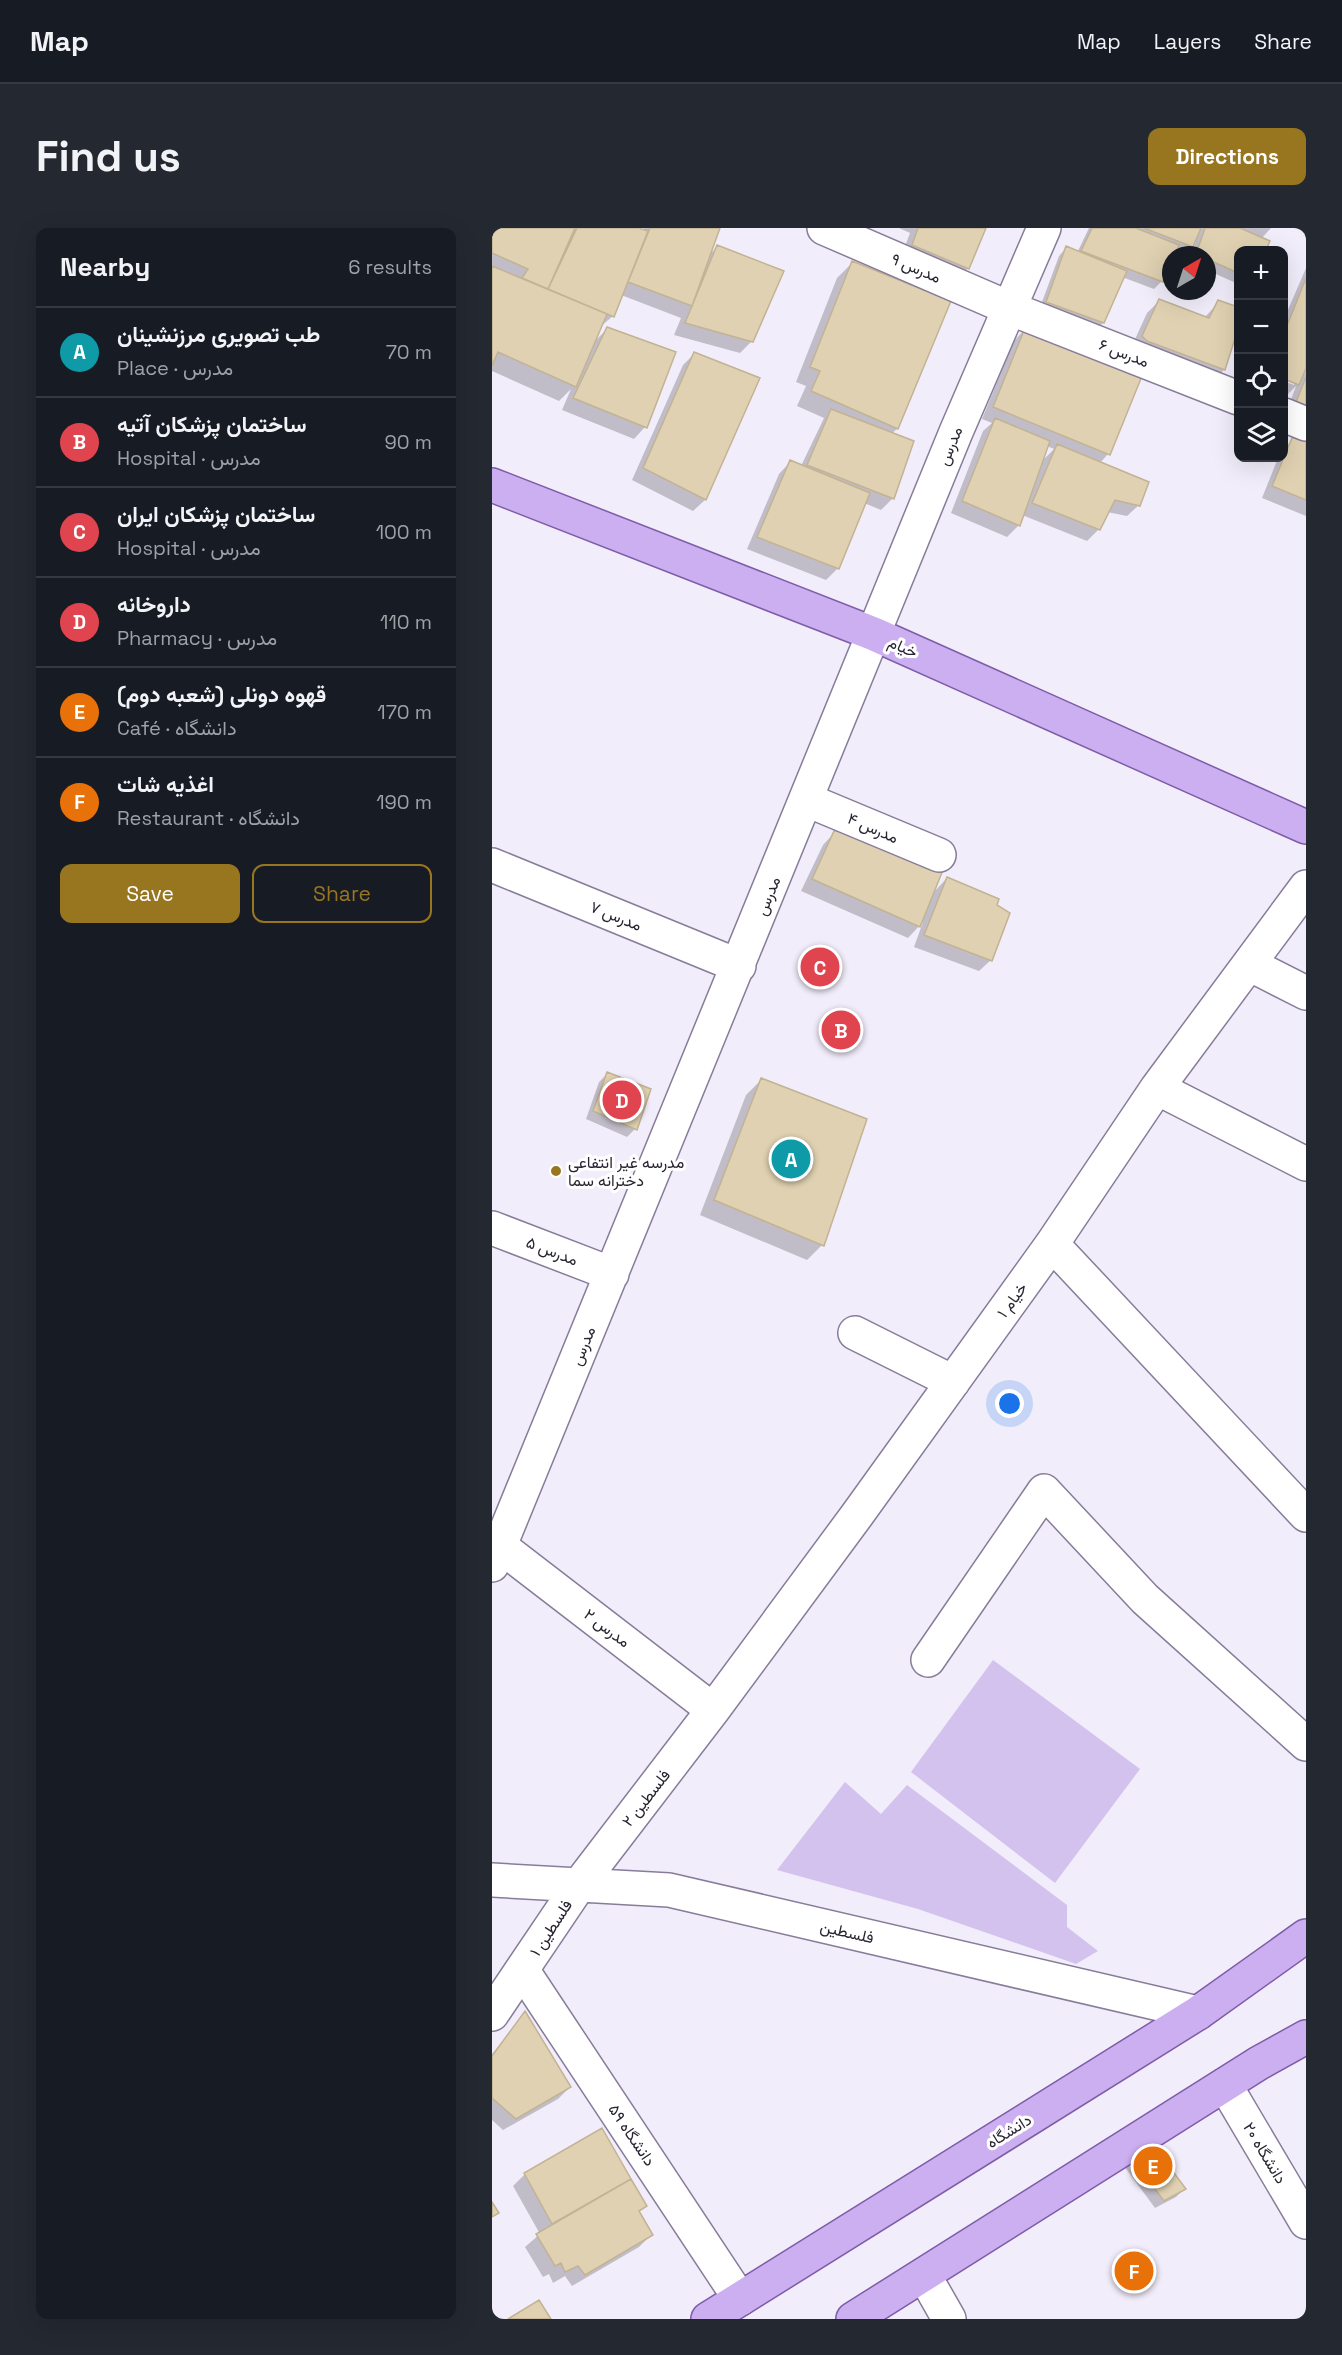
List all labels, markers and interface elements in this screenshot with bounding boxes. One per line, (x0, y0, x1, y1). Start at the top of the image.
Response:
text: Map (30, 23, 89, 59)
text: Map (1077, 28, 1121, 55)
text: Layers (1154, 28, 1221, 55)
text: Share (1254, 28, 1312, 55)
button: Directions (1148, 128, 1306, 185)
text: Find us (36, 130, 181, 183)
north arrow (1162, 246, 1216, 300)
map controls (1234, 246, 1288, 462)
button: + (1234, 246, 1288, 300)
street label: مدرس ۹ (888, 248, 944, 288)
text: Nearby (60, 250, 150, 284)
text: 6 results (348, 254, 432, 280)
button: − (1234, 300, 1288, 354)
text: طب تصویری مرزنشینان (117, 320, 320, 348)
street label: مدرس ۶ (1096, 334, 1152, 372)
text: A (73, 339, 86, 365)
text: 70 m (386, 339, 432, 365)
button: locate (1234, 354, 1288, 408)
text: Place · مدرس (117, 355, 233, 381)
button: layers (1234, 408, 1288, 462)
text: ساختمان پزشکان آتیه (117, 410, 307, 438)
street label: مدرس (933, 423, 967, 469)
text: B (73, 429, 86, 455)
text: 90 m (385, 429, 432, 455)
text: Hospital · مدرس (117, 445, 261, 471)
text: ساختمان پزشکان ایران (117, 500, 315, 528)
text: C (73, 519, 86, 545)
text: 100 m (376, 519, 432, 545)
text: Hospital · مدرس (117, 535, 261, 561)
text: داروخانه (117, 590, 191, 618)
text: D (73, 609, 86, 635)
text: 110 m (380, 609, 432, 635)
text: Pharmacy · مدرس (117, 625, 277, 651)
street label: خیام (885, 631, 921, 663)
text: قهوه دونلی (شعبه دوم) (117, 680, 326, 708)
text: E (74, 699, 85, 725)
text: 170 m (377, 699, 432, 725)
text: Café · دانشگاه (117, 715, 237, 741)
text: اغذیه شات (117, 770, 214, 798)
text: F (74, 789, 85, 815)
text: 190 m (376, 789, 432, 815)
text: Restaurant · دانشگاه (117, 805, 300, 831)
street label: مدرس ۴ (844, 808, 902, 848)
button: Save (60, 864, 240, 923)
button: Share (252, 864, 432, 923)
street label: مدرس (751, 873, 785, 919)
street label: مدرس ۷ (587, 896, 645, 936)
pin: C (800, 944, 840, 990)
pin: B (822, 1008, 860, 1052)
pin: D (602, 1078, 642, 1122)
pin: A (772, 1136, 810, 1182)
place label: مدرسه غیر انتفاعی دخترانه سما (568, 1152, 684, 1191)
marker: مدرسه غیر انتفاعی دخترانه سما (549, 1164, 563, 1178)
street label: مدرس ۵ (523, 1232, 581, 1270)
street label: خیام ۱ (992, 1278, 1032, 1322)
street label: مدرس (566, 1323, 600, 1369)
your location (995, 1389, 1024, 1418)
street label: مدرس ۲ (580, 1604, 634, 1652)
street label: فلسطین ۲ (617, 1765, 675, 1831)
street label: فلسطین ۱ (525, 1896, 577, 1960)
street label: فلسطین (818, 1916, 876, 1948)
street label: دانشگاه ۵۹ (604, 2100, 660, 2170)
street label: دانشگاه (983, 2109, 1035, 2153)
street label: دانشگاه ۲۰ (1238, 2118, 1292, 2188)
pin: E (1134, 2144, 1172, 2188)
pin: F (1114, 2248, 1154, 2294)

